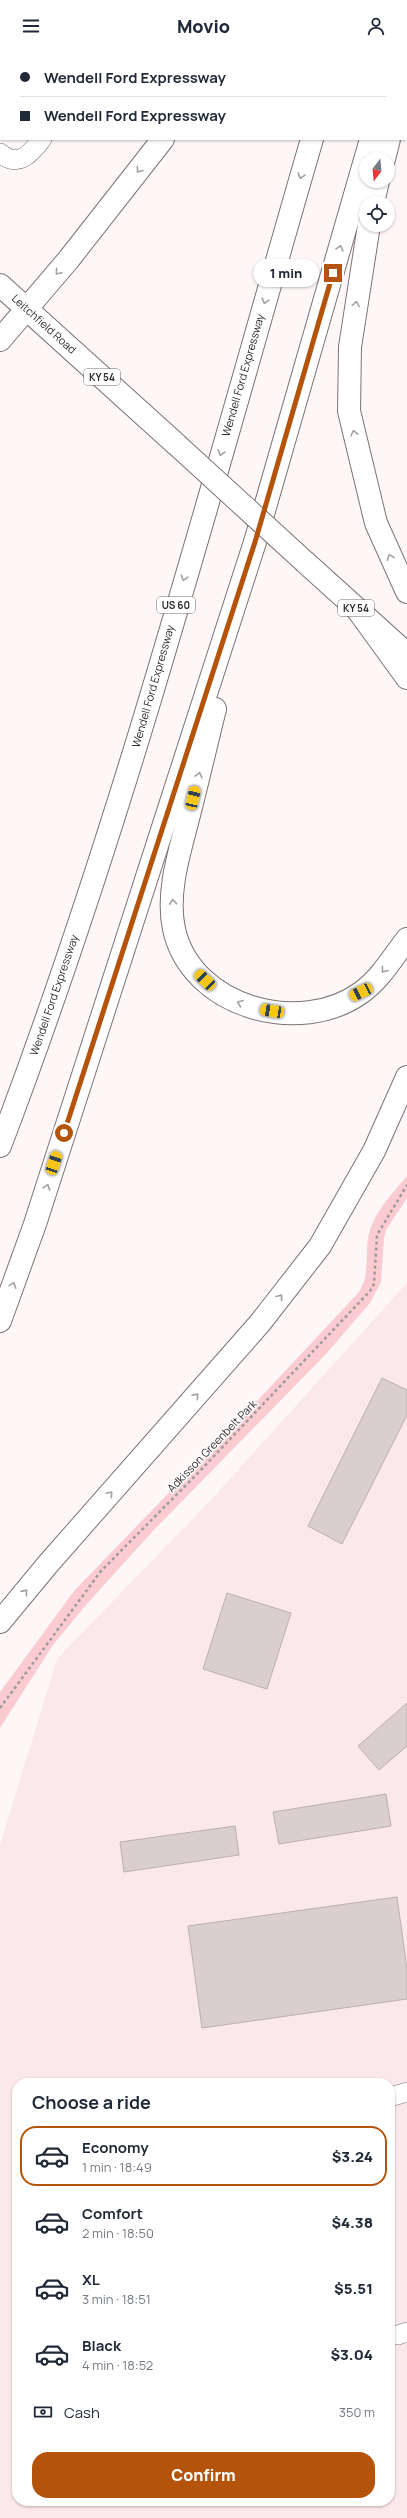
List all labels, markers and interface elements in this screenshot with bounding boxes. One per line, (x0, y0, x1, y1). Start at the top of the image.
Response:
text: Movio (177, 14, 230, 38)
icon: menu (20, 15, 42, 37)
icon: person (365, 15, 387, 37)
text: Wendell Ford Expressway (44, 67, 226, 88)
text: Wendell Ford Expressway (44, 105, 226, 126)
north arrow (359, 152, 395, 188)
map controls (359, 152, 395, 232)
one-way arrow (137, 166, 144, 173)
one-way arrow (297, 173, 306, 180)
button: locate (359, 196, 395, 232)
one-way arrow (335, 244, 344, 251)
callout: 1 min (253, 259, 319, 287)
text: 1 min (270, 264, 302, 282)
route end (324, 264, 342, 282)
one-way arrow (56, 267, 63, 274)
street label: Leitchfield Road (9, 291, 80, 357)
one-way arrow (261, 298, 270, 305)
one-way arrow (351, 301, 360, 307)
street label: Wendell Ford Expressway (218, 312, 267, 438)
road number: KY 54 (84, 369, 120, 385)
one-way arrow (350, 430, 359, 437)
one-way arrow (217, 449, 226, 456)
one-way arrow (386, 554, 394, 561)
one-way arrow (180, 574, 189, 581)
road number: US 60 (157, 597, 195, 613)
road number: KY 54 (338, 600, 374, 616)
street label: Wendell Ford Expressway (128, 623, 177, 749)
one-way arrow (194, 772, 202, 778)
car (184, 785, 202, 811)
one-way arrow (168, 899, 177, 905)
street label: Wendell Ford Expressway (26, 932, 81, 1057)
one-way arrow (381, 966, 389, 973)
car (192, 967, 218, 993)
car (348, 981, 374, 1003)
one-way arrow (237, 1000, 244, 1008)
car (259, 1003, 285, 1019)
route start (55, 1124, 73, 1142)
car (45, 1150, 63, 1176)
one-way arrow (42, 1183, 50, 1190)
one-way arrow (8, 1281, 17, 1288)
one-way arrow (276, 1295, 283, 1302)
one-way arrow (191, 1394, 198, 1401)
street label: Adkisson Greenbelt Park (163, 1396, 260, 1495)
one-way arrow (105, 1491, 112, 1498)
one-way arrow (20, 1590, 27, 1597)
text: Choose a ride (32, 2090, 151, 2114)
text: Economy (82, 2137, 149, 2158)
icon: car (34, 2138, 70, 2174)
text: $3.24 (332, 2146, 373, 2167)
text: 1 min · 18:49 (82, 2158, 152, 2176)
text: Comfort (82, 2203, 143, 2224)
icon: car (34, 2204, 70, 2240)
text: $4.38 (331, 2212, 373, 2233)
text: 2 min · 18:50 (82, 2224, 154, 2242)
text: XL (82, 2269, 100, 2290)
icon: car (34, 2270, 70, 2306)
text: $5.51 (334, 2278, 373, 2299)
text: 3 min · 18:51 (82, 2290, 151, 2308)
text: Black (82, 2335, 121, 2356)
icon: car (34, 2336, 70, 2372)
text: $3.04 (330, 2344, 373, 2365)
text: 4 min · 18:52 (82, 2356, 153, 2374)
icon: cash (32, 2401, 54, 2423)
text: Cash (64, 2402, 100, 2423)
text: 350 m (339, 2403, 375, 2421)
button: Confirm (32, 2452, 375, 2498)

